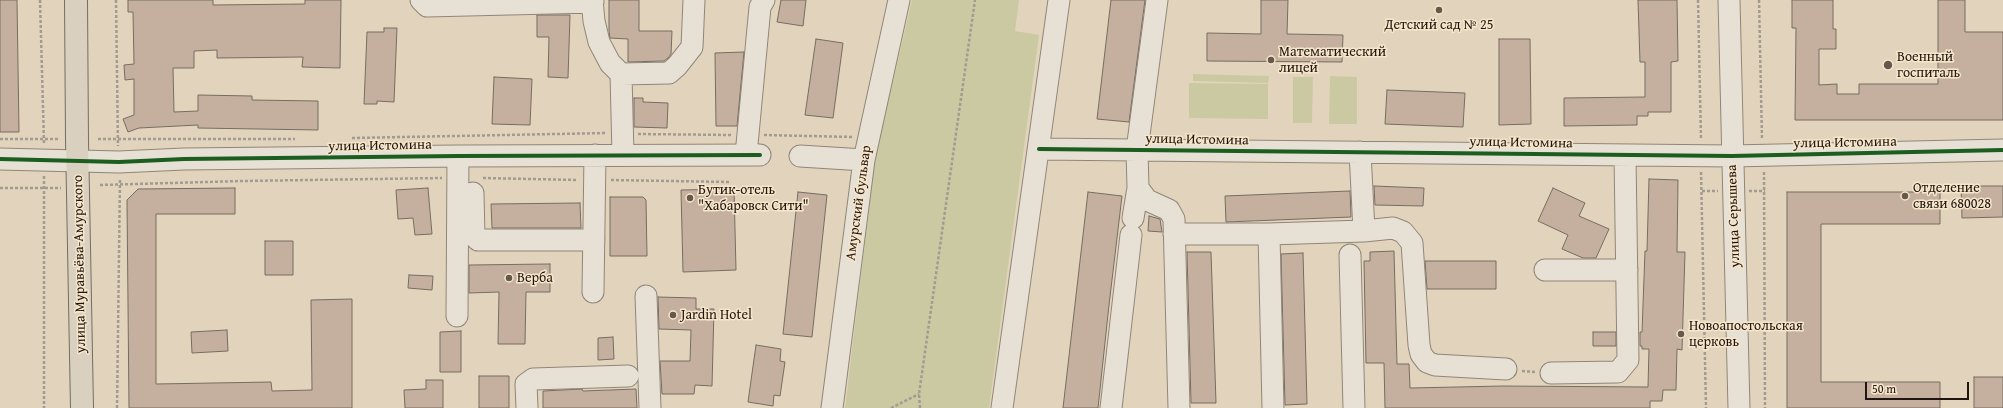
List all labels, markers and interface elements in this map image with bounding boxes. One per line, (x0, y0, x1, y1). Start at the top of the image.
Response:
marker: Детский сад № 25 (1434, 5, 1444, 15)
place label: Детский сад № 25 (1385, 17, 1493, 33)
place label: Математический лицей (1279, 44, 1386, 76)
place label: Военный госпиталь (1897, 49, 1960, 82)
marker: Математический лицей (1266, 55, 1276, 65)
marker: Военный госпиталь (1882, 59, 1894, 71)
street label: улица Истомина (1145, 131, 1249, 149)
street label: улица Истомина (1469, 134, 1573, 152)
street label: улица Истомина (1793, 134, 1897, 152)
street label: улица Истомина (328, 137, 432, 155)
street label: Амурский бульвар (843, 144, 875, 262)
street label: улица Серышева (1724, 164, 1744, 268)
street label: улица Муравьёва-Амурского (70, 175, 90, 353)
place label: Отделение связи 680028 (1913, 180, 1991, 212)
place label: Бутик-отель "Хабаровск Сити" (698, 182, 809, 214)
marker: Отделение связи 680028 (1900, 191, 1910, 201)
marker: Бутик-отель "Хабаровск Сити" (685, 193, 695, 203)
place label: Верба (517, 270, 553, 286)
marker: Верба (504, 273, 514, 283)
place label: Jardin Hotel (681, 307, 752, 323)
marker: Jardin Hotel (668, 310, 678, 320)
place label: Новоапостольская церковь (1689, 318, 1803, 350)
marker: Новоапостольская церковь (1676, 329, 1686, 339)
scale bar (1867, 374, 1971, 400)
text: 50 m (1872, 380, 1896, 397)

